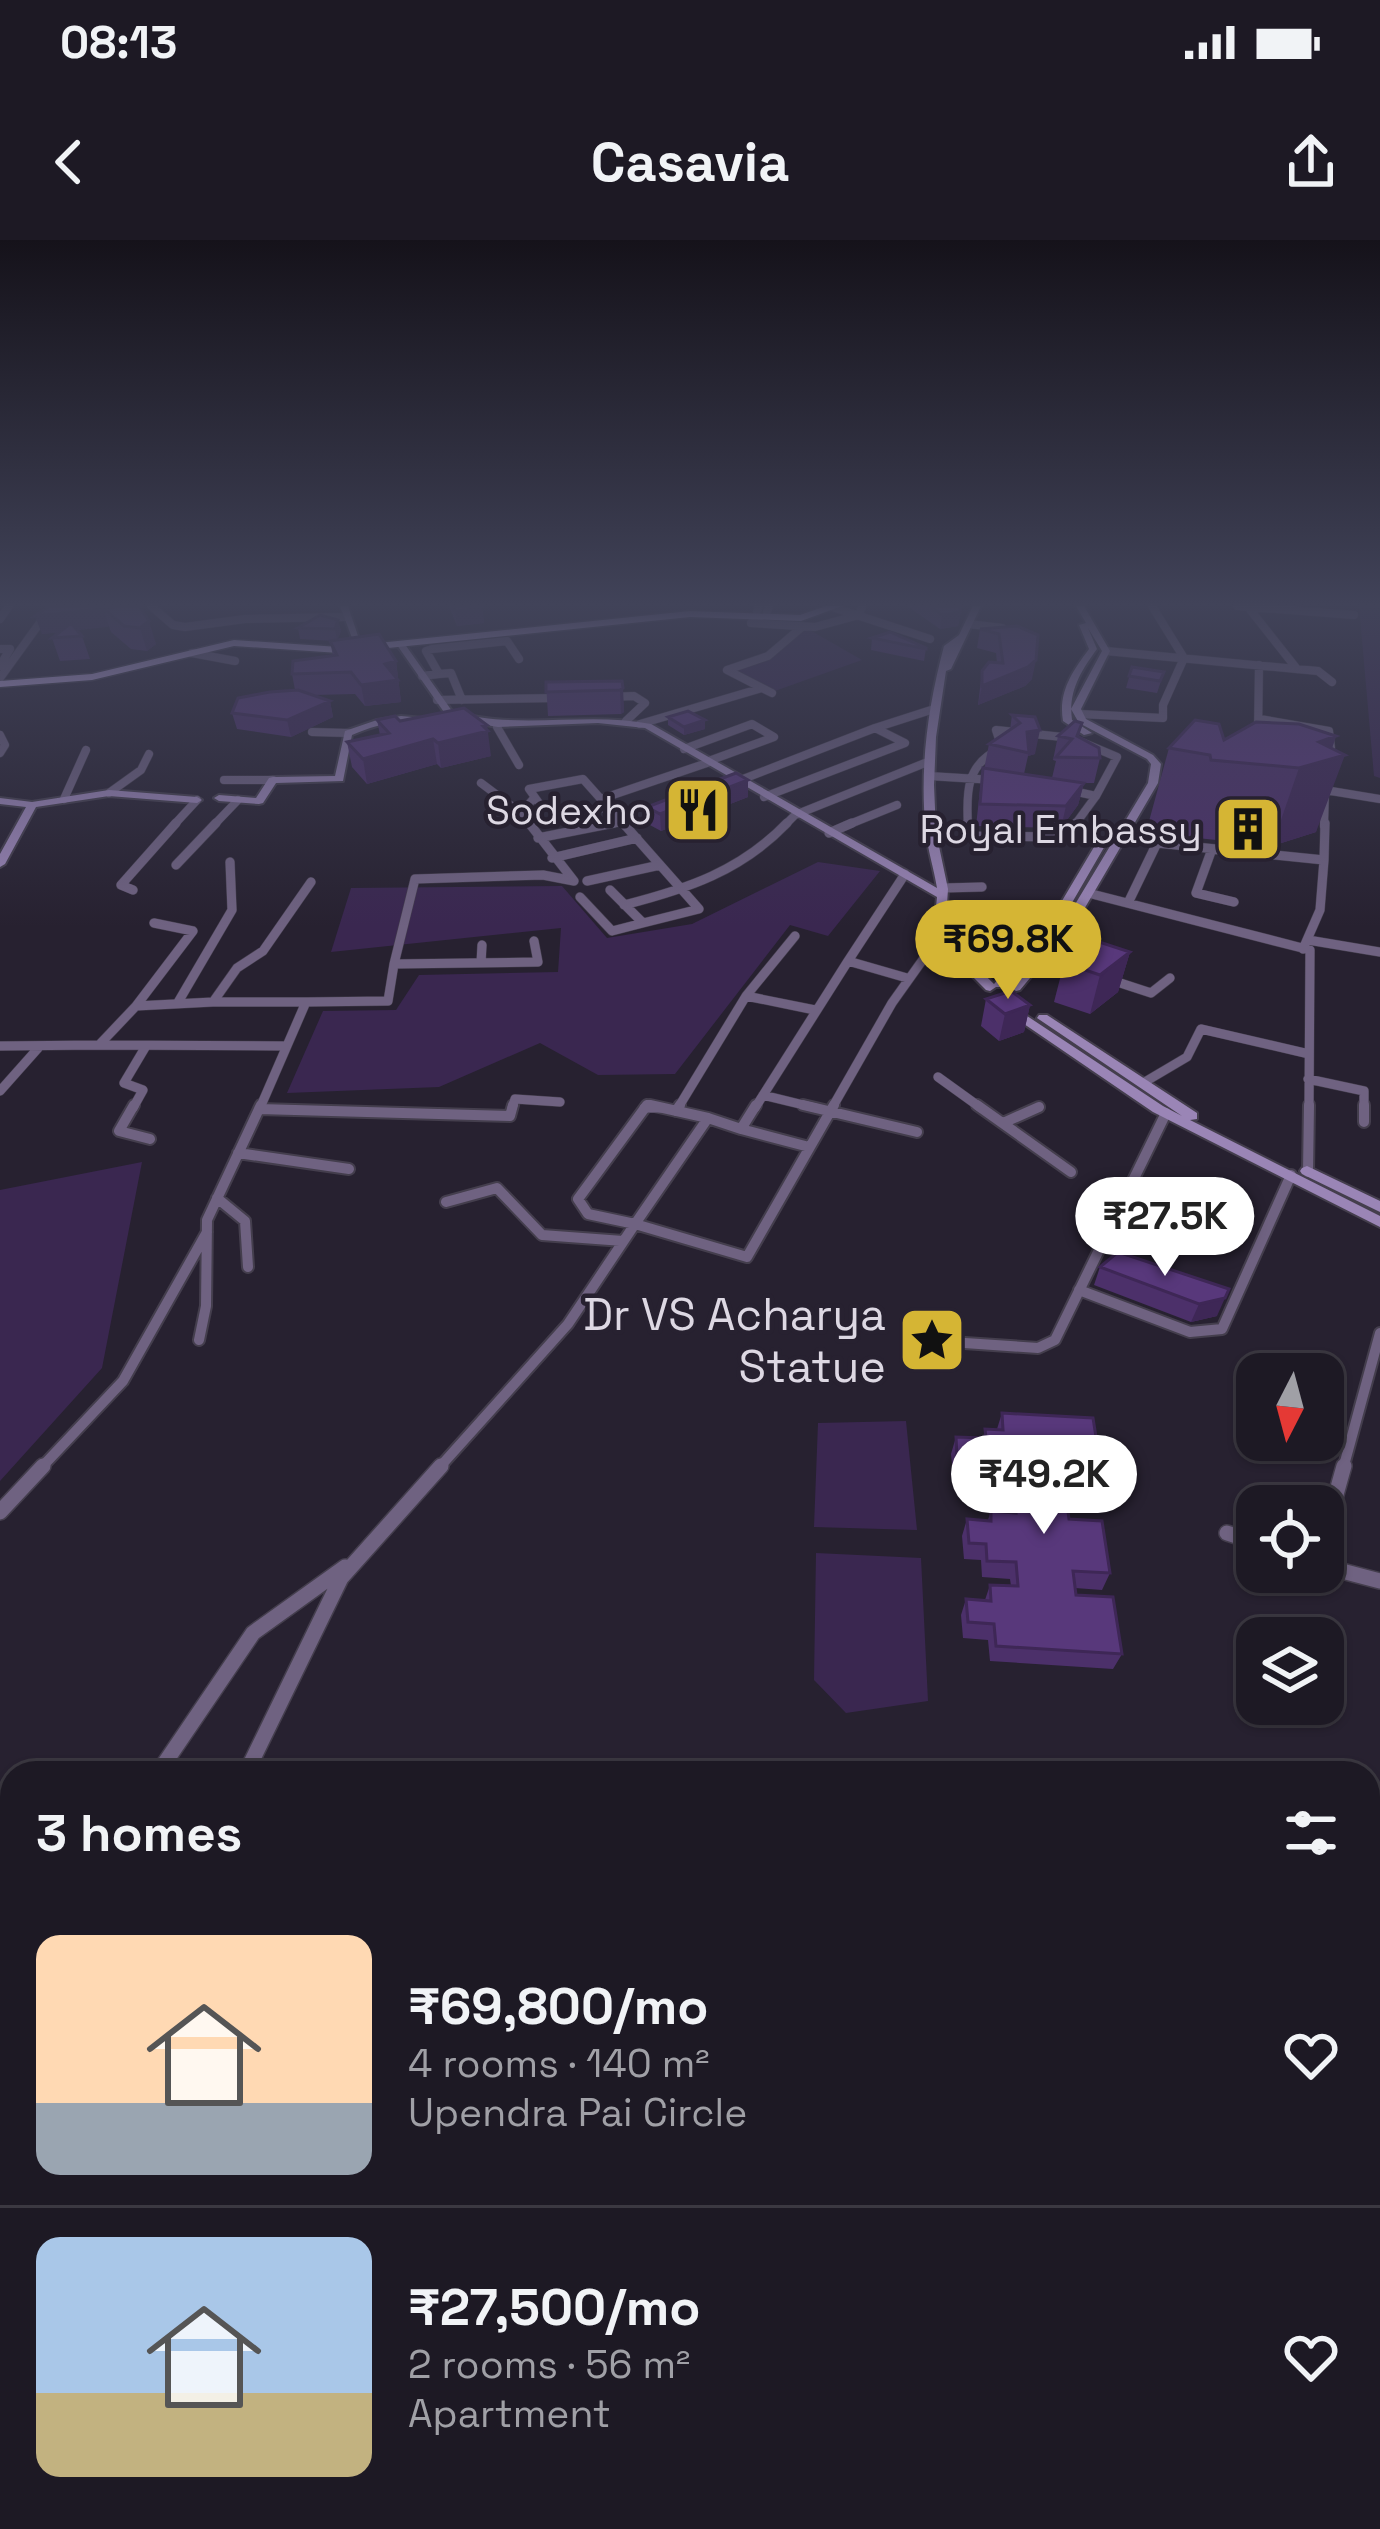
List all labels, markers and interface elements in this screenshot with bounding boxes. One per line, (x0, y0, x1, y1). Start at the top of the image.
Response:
text: 08:13 (60, 14, 177, 71)
text: Casavia (591, 128, 789, 197)
icon: back (36, 129, 102, 195)
icon: share (1278, 129, 1344, 195)
restaurant icon: Sodexho (663, 775, 733, 845)
place label: Sodexho (486, 786, 652, 835)
building icon: Royal Embassy (1213, 794, 1283, 864)
place label: Royal Embassy (920, 805, 1202, 854)
pin: ₹69.8K (910, 900, 1106, 1002)
text: ₹69.8K (942, 914, 1074, 963)
pin: ₹27.5K (1067, 1177, 1263, 1279)
text: ₹27.5K (1102, 1191, 1228, 1240)
place label: Dr VS Acharya Statue (583, 1286, 886, 1395)
place icon: Dr VS Acharya Statue (897, 1305, 967, 1375)
north arrow (1236, 1353, 1344, 1461)
map controls (1236, 1353, 1344, 1725)
pin: ₹49.2K (946, 1435, 1142, 1537)
text: ₹49.2K (978, 1449, 1110, 1498)
button: locate (1236, 1485, 1344, 1593)
button: layers (1236, 1617, 1344, 1725)
icon: filters (1278, 1800, 1344, 1866)
text: 3 homes (36, 1801, 242, 1866)
text: ₹69,800/mo (408, 1974, 709, 2039)
icon: home (132, 1983, 276, 2127)
icon: heart (1278, 2022, 1344, 2088)
text: 4 rooms · 140 m² (408, 2039, 710, 2088)
text: Upendra Pai Circle (408, 2088, 747, 2137)
text: ₹27,500/mo (408, 2275, 701, 2340)
icon: home (132, 2285, 276, 2429)
icon: heart (1278, 2324, 1344, 2390)
text: 2 rooms · 56 m² (408, 2340, 690, 2389)
text: Apartment (408, 2389, 611, 2438)

